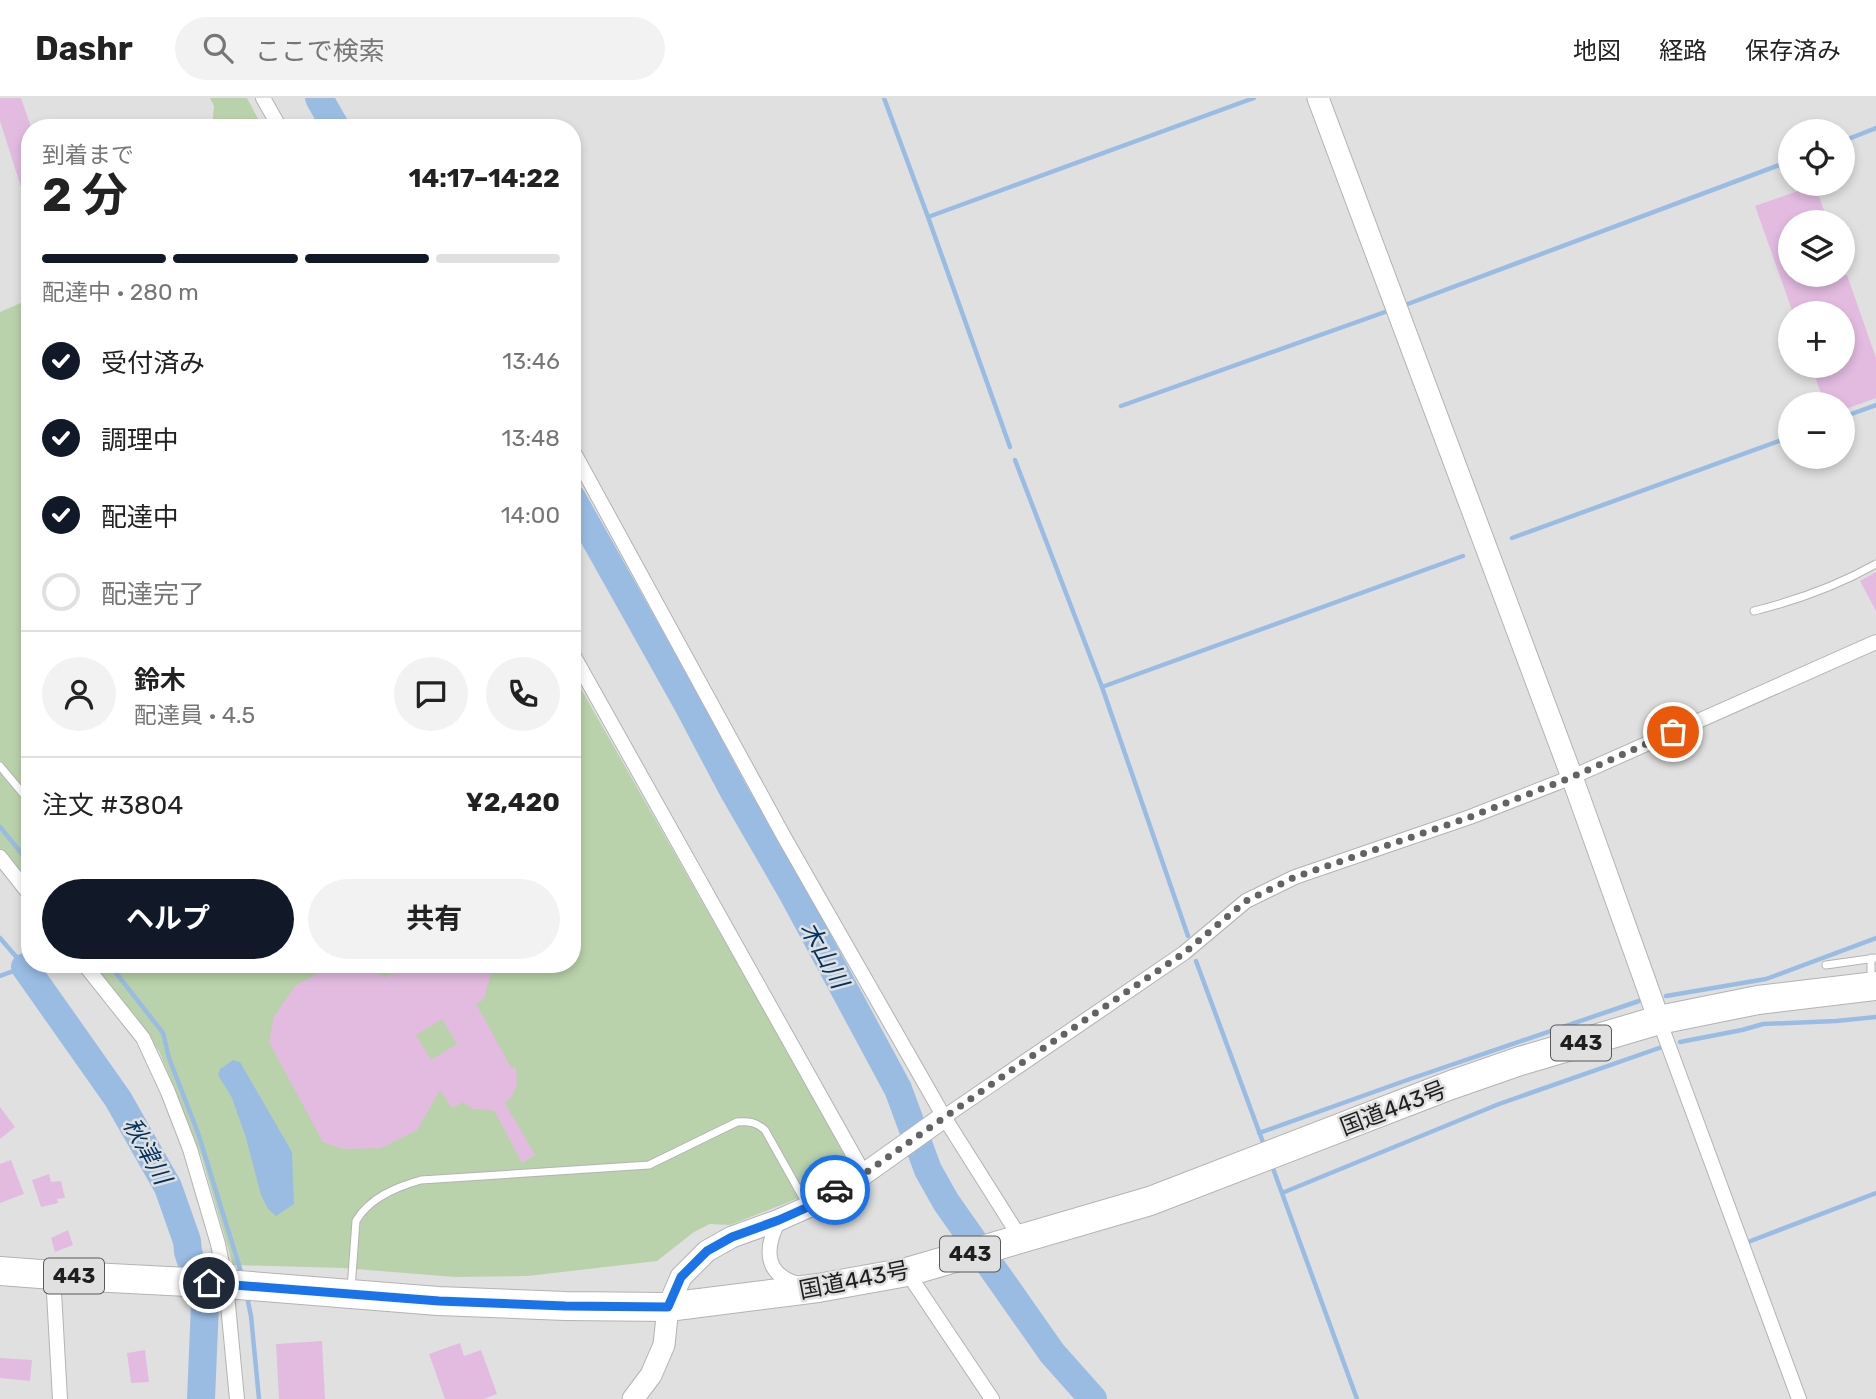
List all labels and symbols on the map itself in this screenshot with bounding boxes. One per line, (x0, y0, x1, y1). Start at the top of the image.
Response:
pin (1643, 702, 1703, 762)
water label: 木山川 (794, 917, 855, 996)
road number: 443 (1551, 1026, 1611, 1060)
street label: 国道443号 (1336, 1075, 1450, 1141)
water label: 秋津川 (117, 1113, 178, 1192)
courier (800, 1155, 870, 1225)
road number: 443 (940, 1236, 1000, 1272)
pin (179, 1253, 239, 1313)
street label: 国道443号 (797, 1256, 911, 1304)
road number: 443 (44, 1258, 104, 1294)

